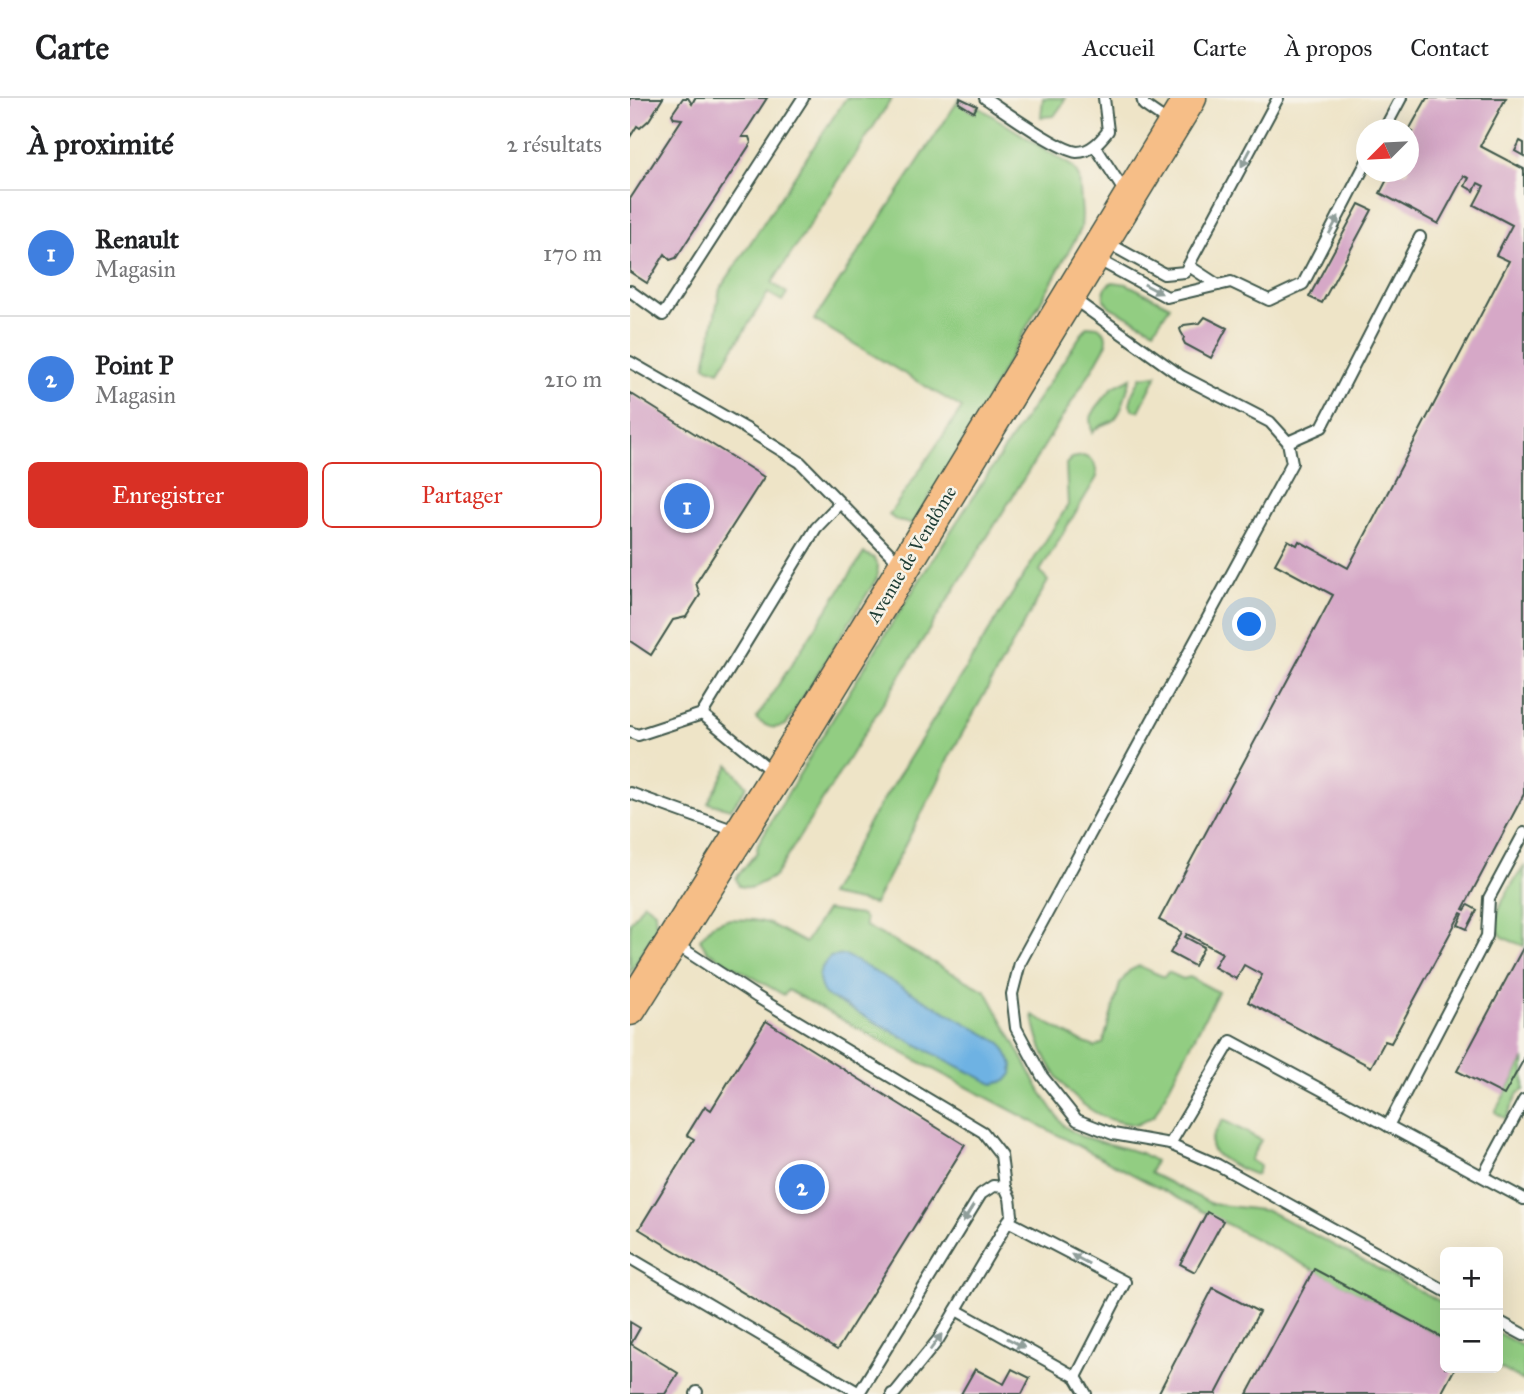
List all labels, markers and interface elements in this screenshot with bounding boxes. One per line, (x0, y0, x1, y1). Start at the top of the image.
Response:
text: Carte (35, 28, 109, 68)
text: Accueil (1083, 33, 1155, 63)
text: Carte (1193, 33, 1247, 63)
text: À propos (1285, 33, 1372, 63)
text: Contact (1410, 33, 1489, 63)
north arrow (1356, 119, 1419, 182)
text: À proximité (28, 126, 174, 162)
text: 2 résultats (506, 130, 602, 158)
one-way arrow (1240, 148, 1251, 168)
one-way arrow (1328, 215, 1339, 235)
text: Renault (95, 223, 179, 255)
text: 1 (46, 239, 56, 267)
text: 170 m (543, 239, 602, 267)
text: Magasin (95, 255, 176, 283)
one-way arrow (1143, 283, 1163, 295)
text: Point P (95, 349, 173, 381)
text: 2 (45, 365, 57, 393)
text: 210 m (544, 365, 602, 393)
text: Magasin (95, 381, 176, 409)
button: Enregistrer (28, 462, 308, 528)
button: Partager (322, 462, 602, 528)
pin: 1 (664, 480, 710, 532)
street label: Avenue de Vendôme (861, 482, 961, 628)
your location (1232, 607, 1266, 641)
pin: 2 (779, 1161, 825, 1213)
one-way arrow (962, 1205, 975, 1224)
map controls (1440, 1247, 1503, 1373)
button: + (1440, 1247, 1503, 1310)
one-way arrow (1070, 1253, 1090, 1264)
button: − (1440, 1310, 1503, 1373)
one-way arrow (929, 1333, 943, 1351)
one-way arrow (1006, 1337, 1025, 1349)

